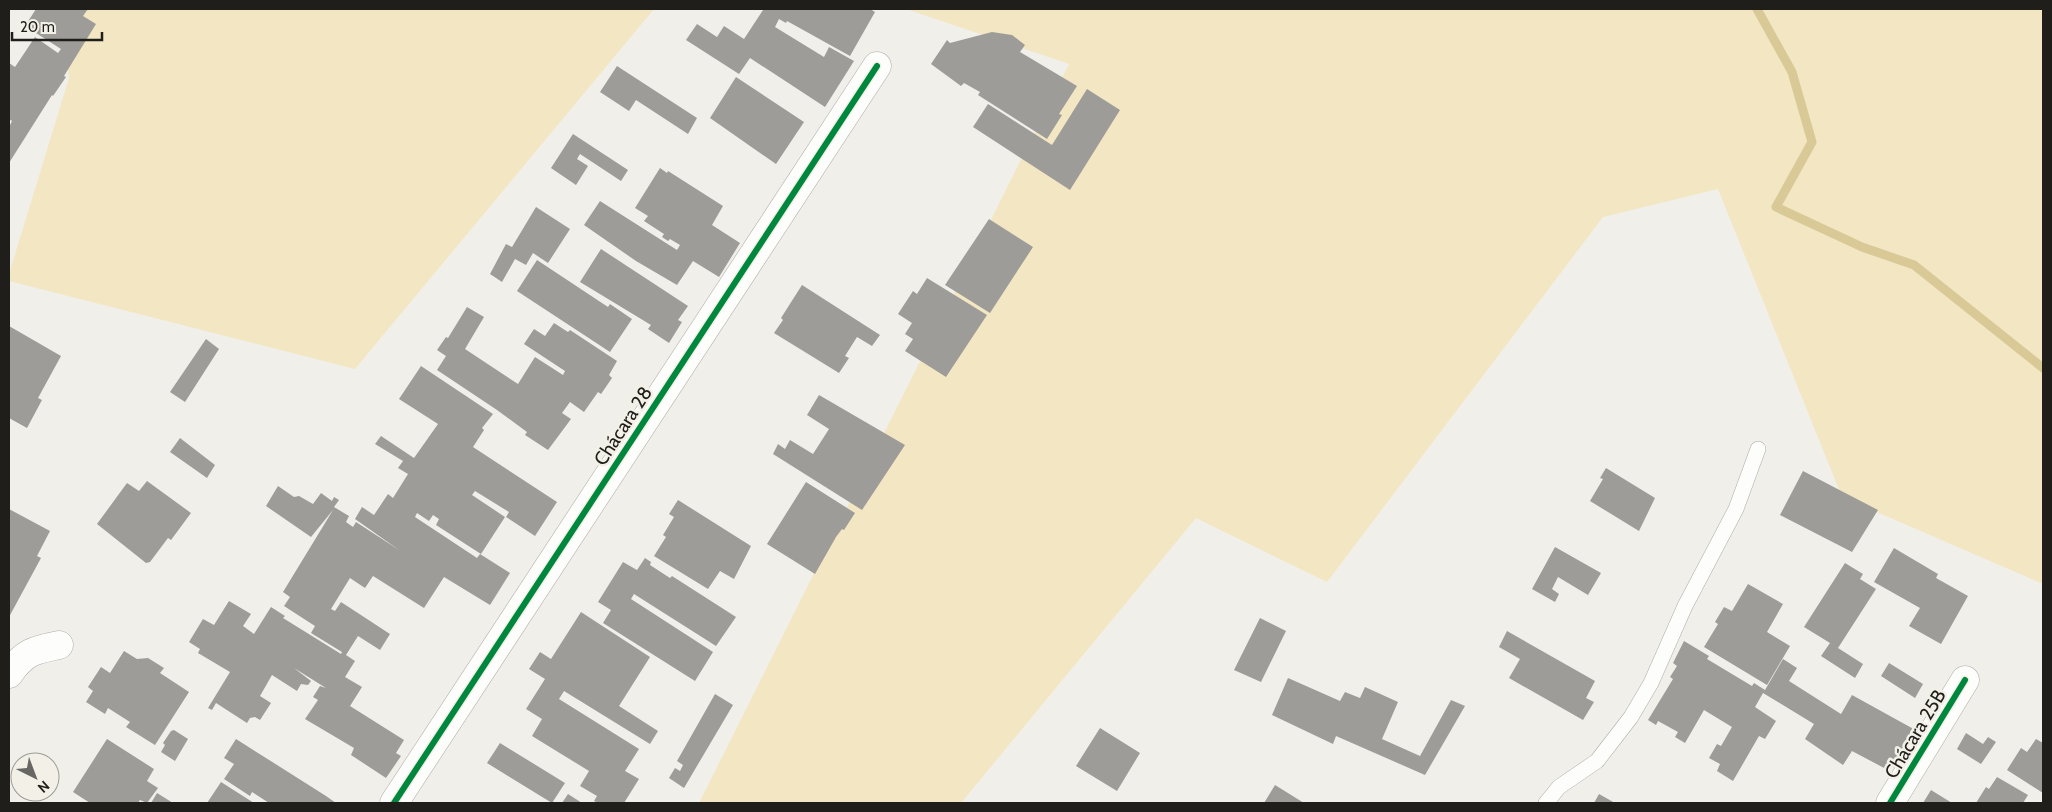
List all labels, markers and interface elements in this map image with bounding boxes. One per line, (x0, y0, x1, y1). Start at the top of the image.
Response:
scale bar (12, 10, 102, 42)
text: 20 m (20, 18, 55, 36)
street label: Chácara 28 (589, 382, 657, 470)
street label: Chácara 25B (1879, 685, 1951, 783)
north arrow (10, 752, 60, 802)
text: N (34, 777, 53, 797)

